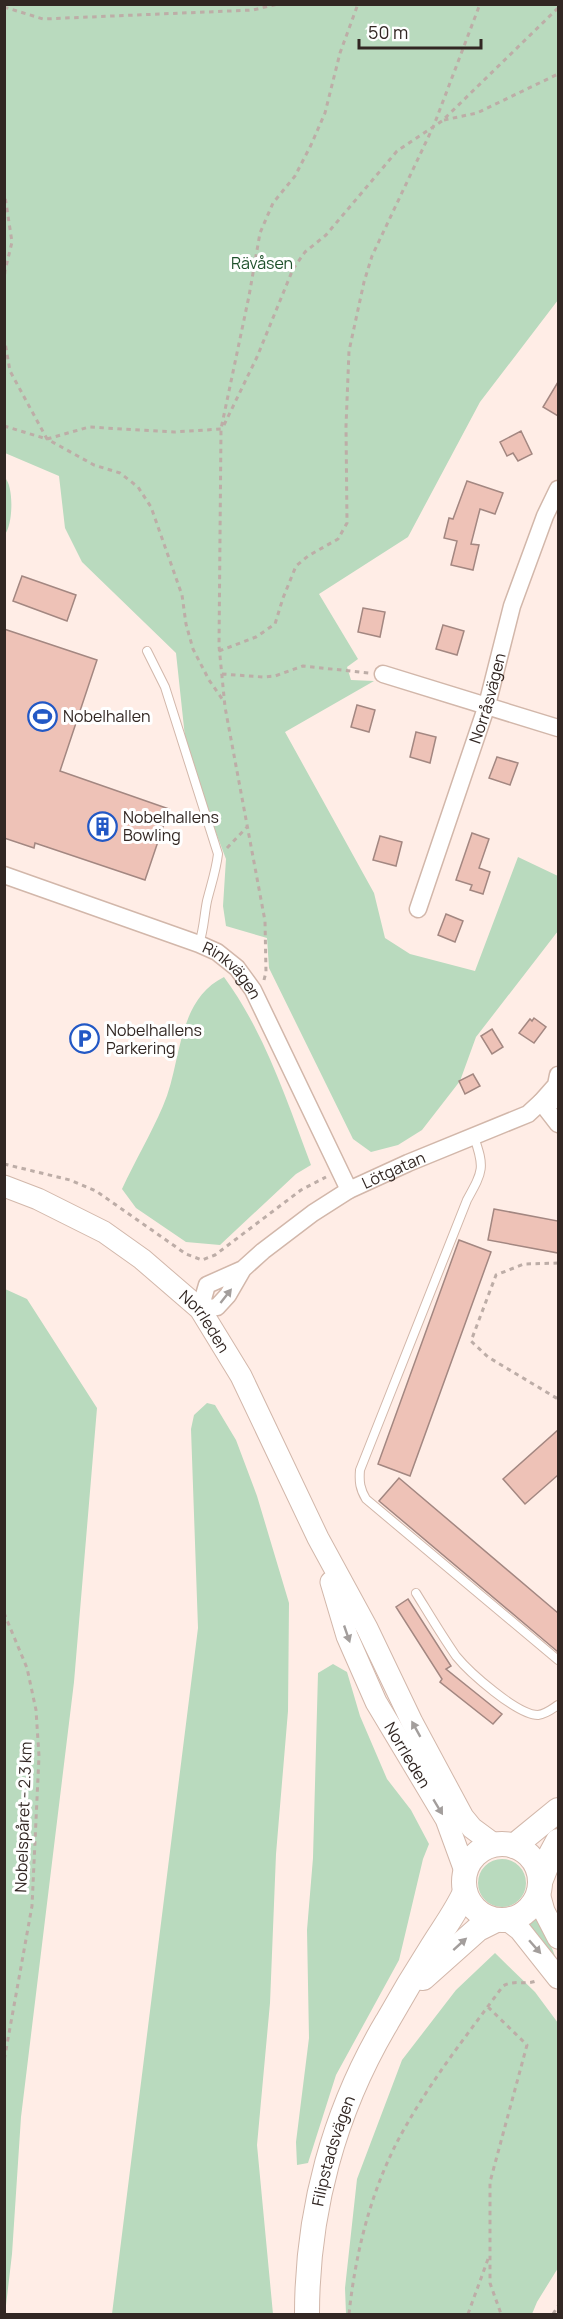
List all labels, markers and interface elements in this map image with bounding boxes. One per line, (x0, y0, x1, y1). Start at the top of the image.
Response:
scale bar (359, 12, 480, 50)
text: 50 m (368, 20, 408, 44)
park label: Rävåsen (231, 252, 293, 274)
street label: Norråsvägen (464, 651, 511, 746)
sports icon: Nobelhallen (26, 700, 58, 732)
place label: Nobelhallen (63, 705, 150, 727)
place label: Nobelhallens Bowling (123, 806, 219, 846)
building icon: Nobelhallens Bowling (86, 810, 118, 842)
street label: Rinkvägen (199, 936, 267, 1003)
place label: Nobelhallens Parkering (106, 1019, 202, 1059)
parking icon: Nobelhallens Parkering (69, 1023, 101, 1055)
street label: Lötgatan (358, 1146, 428, 1194)
street label: Norrleden (175, 1285, 235, 1357)
one-way arrow (220, 1288, 233, 1304)
one-way arrow (343, 1625, 353, 1643)
street label: Norrleden (379, 1718, 436, 1792)
one-way arrow (411, 1721, 421, 1738)
street label: Nobelspåret - 2.3 km (9, 1741, 37, 1893)
one-way arrow (432, 1798, 443, 1815)
one-way arrow (452, 1938, 467, 1951)
one-way arrow (528, 1939, 541, 1954)
street label: Filipstadsvägen (306, 2092, 360, 2208)

